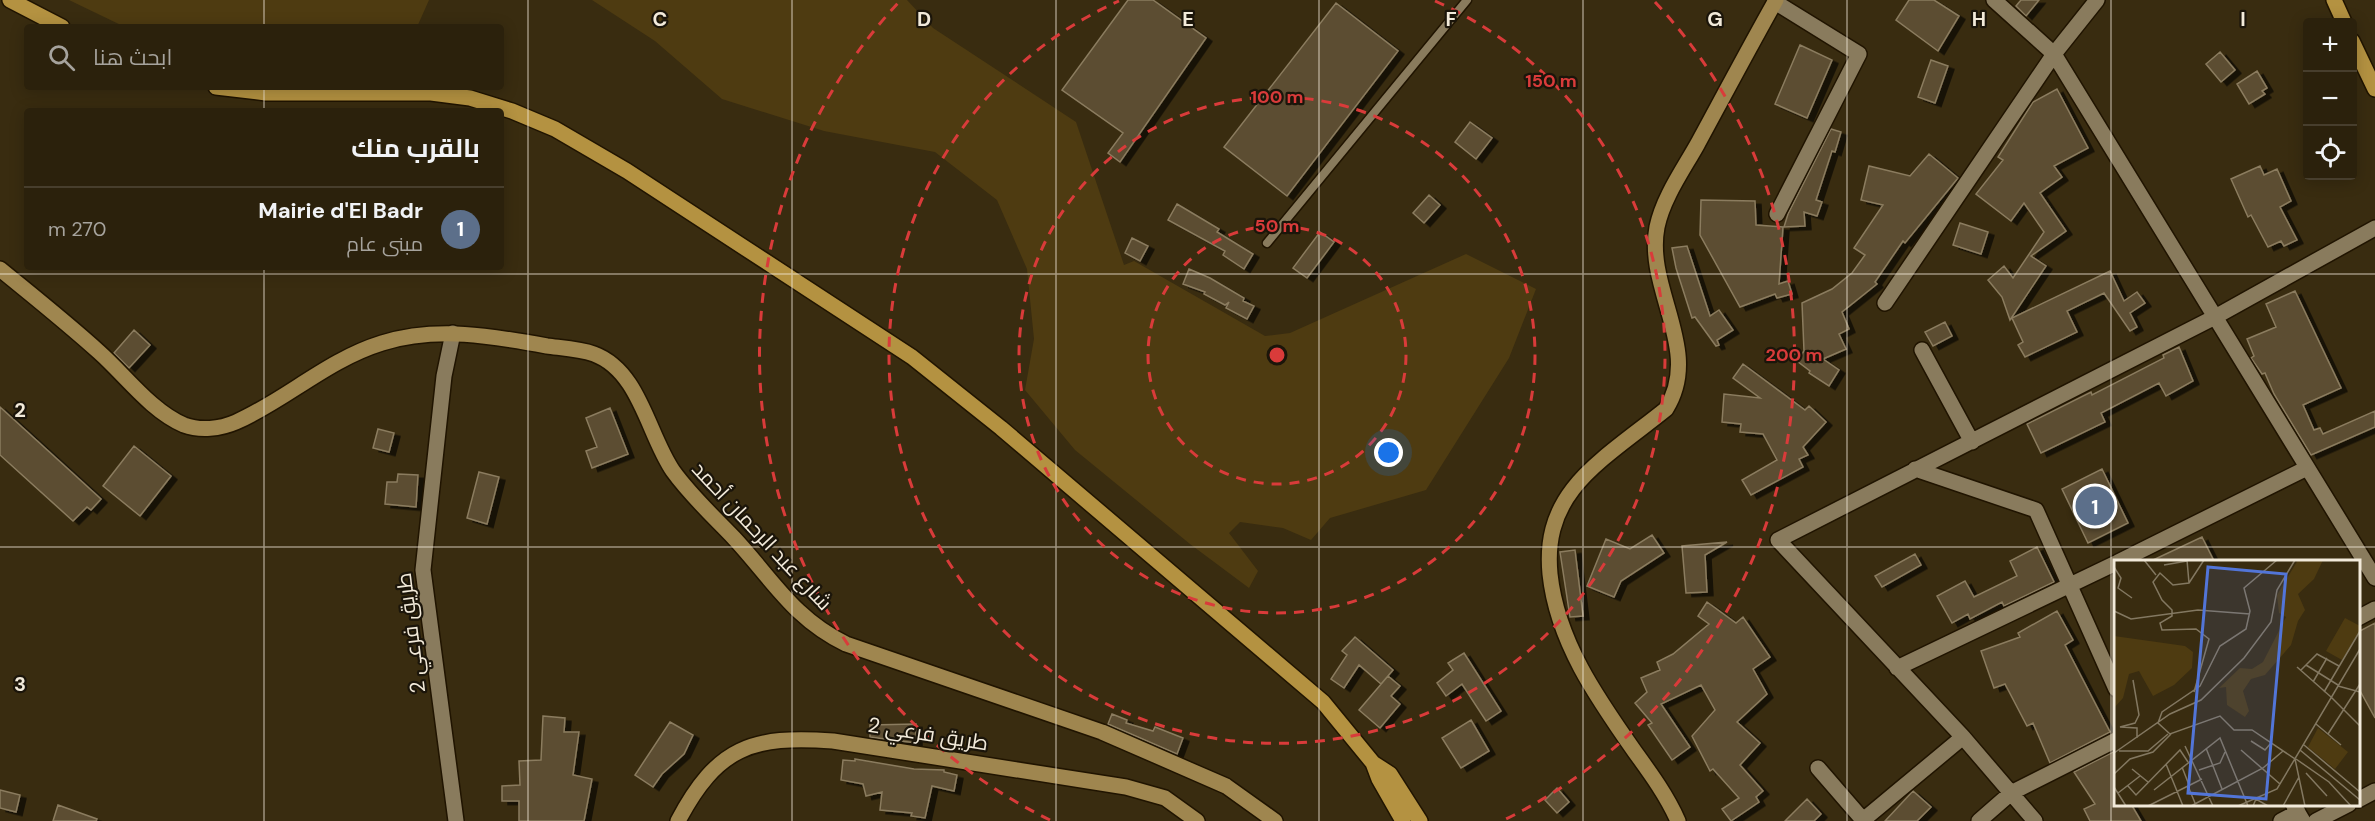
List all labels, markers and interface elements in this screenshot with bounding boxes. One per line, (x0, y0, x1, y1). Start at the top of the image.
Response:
text: C (653, 6, 667, 32)
text: D (917, 6, 931, 32)
text: E (1182, 6, 1194, 32)
text: F (1445, 6, 1457, 32)
text: G (1707, 6, 1723, 32)
text: H (1972, 6, 1986, 32)
text: I (2240, 6, 2246, 32)
map controls (2303, 18, 2357, 180)
button: + (2303, 18, 2357, 72)
search box (24, 24, 504, 90)
icon: search (45, 41, 78, 74)
text: ابحث هنا (93, 43, 172, 72)
text: 150 m (1525, 69, 1577, 93)
button: − (2303, 72, 2357, 126)
text: 100 m (1250, 85, 1304, 109)
button: locate (2303, 126, 2357, 180)
text: بالقرب منك (351, 131, 480, 165)
text: Mairie d'El Badr (258, 196, 423, 225)
text: 50 m (1254, 214, 1300, 238)
text: 270 m (48, 216, 106, 242)
text: 1 (457, 216, 464, 242)
text: مبنى عام (346, 231, 423, 257)
text: 200 m (1766, 343, 1822, 367)
centre of rings (1267, 345, 1287, 365)
text: 2 (14, 397, 26, 423)
your location (1374, 438, 1403, 467)
street label: شارع عبد الرحمان أحمد (686, 456, 838, 616)
pin: 1 (2076, 484, 2114, 528)
inset map (2114, 560, 2360, 806)
street label: طريق فرعي 2 (390, 571, 434, 695)
text: 3 (14, 671, 26, 697)
street label: طريق فرعي 2 (866, 711, 990, 759)

